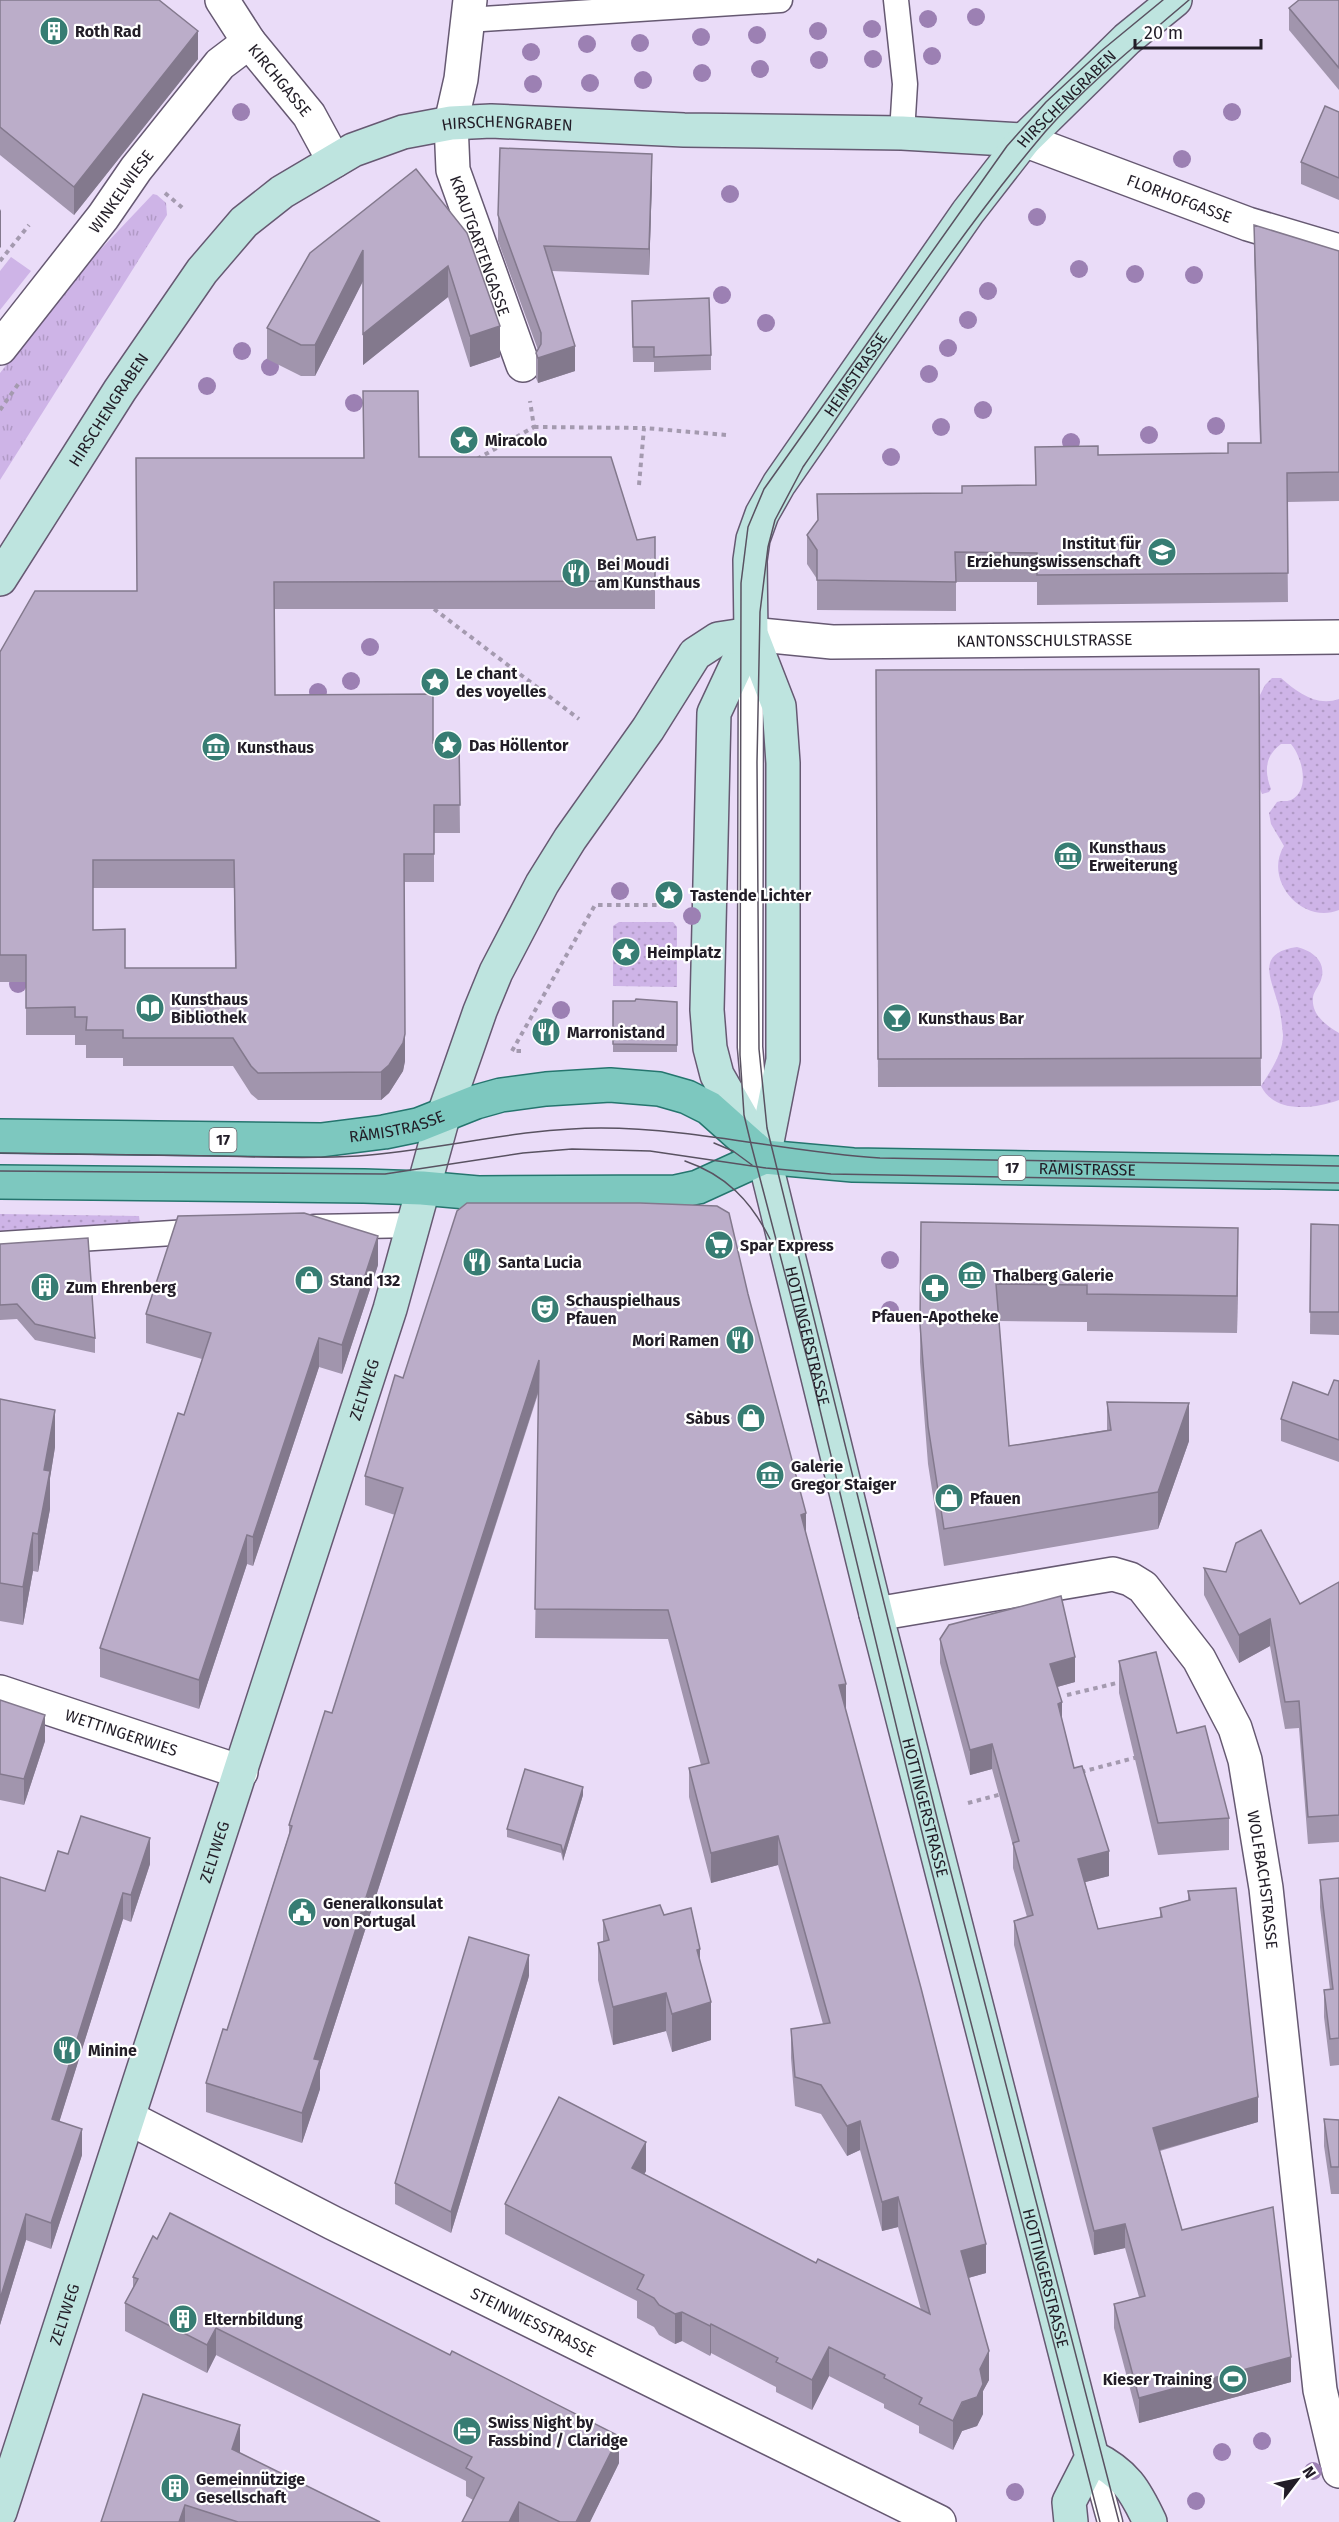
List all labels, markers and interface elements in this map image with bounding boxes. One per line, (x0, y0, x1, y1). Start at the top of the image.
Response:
scale bar (1135, 12, 1261, 50)
building icon: Roth Rad (38, 15, 70, 47)
place label: Roth Rad (75, 22, 141, 41)
text: 20 m (1144, 22, 1183, 44)
street label: KIRCHGASSE (244, 40, 315, 121)
street label: HIRSCHENGRABEN (1013, 46, 1120, 151)
street label: HIRSCHENGRABEN (440, 112, 573, 135)
street label: WINKELWIESE (85, 146, 158, 237)
street label: FLORHOFGASSE (1124, 170, 1234, 227)
street label: KRAUTGARTENGASSE (446, 173, 514, 319)
street label: HEIMSTRASSE (820, 329, 891, 420)
street label: HIRSCHENGRABEN (65, 350, 153, 470)
place icon: Miracolo (448, 424, 480, 456)
place label: Miracolo (485, 431, 547, 450)
place label: Institut für Erziehungswissenschaft (967, 534, 1142, 571)
school or university icon: Institut für Erziehungswissenschaft (1146, 536, 1178, 568)
place label: Bei Moudi am Kunsthaus (597, 555, 700, 592)
restaurant icon: Bei Moudi am Kunsthaus (560, 557, 592, 589)
street label: KANTONSSCHULSTRASSE (956, 630, 1133, 651)
place label: Le chant des voyelles (456, 664, 546, 701)
place icon: Le chant des voyelles (419, 666, 451, 698)
place icon: Das Höllentor (432, 729, 464, 761)
museum icon: Kunsthaus (200, 731, 232, 763)
place label: Das Höllentor (469, 736, 569, 755)
place label: Kunsthaus (237, 738, 314, 757)
place label: Kunsthaus Erweiterung (1089, 838, 1178, 875)
museum icon: Kunsthaus Erweiterung (1052, 840, 1084, 872)
place icon: Tastende Lichter (653, 879, 685, 911)
place label: Tastende Lichter (690, 886, 812, 905)
place icon: Heimplatz (610, 936, 642, 968)
place label: Heimplatz (647, 943, 722, 962)
place label: Kunsthaus Bibliothek (171, 990, 248, 1027)
library icon: Kunsthaus Bibliothek (134, 992, 166, 1024)
bar icon: Kunsthaus Bar (881, 1002, 913, 1034)
place label: Kunsthaus Bar (918, 1009, 1025, 1028)
restaurant icon: Marronistand (530, 1016, 562, 1048)
place label: Marronistand (567, 1023, 665, 1042)
street label: RÄMISTRASSE (348, 1107, 447, 1146)
road number: 17 (210, 1128, 236, 1152)
road number: 17 (998, 1156, 1026, 1180)
street label: RÄMISTRASSE (1038, 1159, 1136, 1180)
supermarket icon: Spar Express (703, 1229, 735, 1261)
place label: Spar Express (740, 1236, 834, 1255)
restaurant icon: Santa Lucia (461, 1246, 493, 1278)
place label: Santa Lucia (498, 1253, 582, 1272)
museum icon: Thalberg Galerie (956, 1259, 988, 1291)
shop icon: Stand 132 (293, 1264, 325, 1296)
street label: HOTTINGERSTRASSE (781, 1264, 834, 1408)
place label: Thalberg Galerie (993, 1266, 1114, 1285)
building icon: Zum Ehrenberg (29, 1271, 61, 1303)
place label: Stand 132 (330, 1271, 400, 1290)
pharmacy icon: Pfauen-Apotheke (919, 1272, 951, 1304)
place label: Zum Ehrenberg (66, 1278, 176, 1297)
place label: Schauspielhaus Pfauen (566, 1291, 680, 1328)
theatre icon: Schauspielhaus Pfauen (529, 1293, 561, 1325)
place label: Pfauen-Apotheke (871, 1307, 999, 1326)
restaurant icon: Mori Ramen (724, 1324, 756, 1356)
place label: Mori Ramen (632, 1331, 719, 1350)
street label: ZELTWEG (346, 1357, 383, 1423)
shop icon: Sàbus (735, 1402, 767, 1434)
place label: Sàbus (686, 1409, 730, 1428)
place label: Galerie Gregor Staiger (791, 1457, 897, 1494)
museum icon: Galerie Gregor Staiger (754, 1459, 786, 1491)
shop icon: Pfauen (933, 1482, 965, 1514)
place label: Pfauen (970, 1489, 1021, 1508)
street label: WETTINGERWIES (63, 1705, 180, 1760)
street label: HOTTINGERSTRASSE (898, 1736, 952, 1879)
street label: WOLFBACHSTRASSE (1243, 1809, 1282, 1950)
street label: ZELTWEG (196, 1819, 233, 1885)
place label: Generalkonsulat von Portugal (322, 1894, 444, 1931)
public building icon: Generalkonsulat von Portugal (286, 1896, 318, 1928)
restaurant icon: Minine (51, 2034, 83, 2066)
place label: Minine (88, 2041, 137, 2060)
street label: HOTTINGERSTRASSE (1019, 2207, 1073, 2350)
street label: ZELTWEG (46, 2281, 83, 2347)
street label: STEINWIESSTRASSE (468, 2284, 599, 2361)
building icon: Elternbildung (167, 2303, 199, 2335)
place label: Elternbildung (204, 2310, 303, 2329)
sports icon: Kieser Training (1217, 2363, 1249, 2395)
place label: Kieser Training (1103, 2370, 1212, 2389)
place label: Swiss Night by Fassbind / Claridge (488, 2413, 628, 2450)
hotel icon: Swiss Night by Fassbind / Claridge (451, 2415, 483, 2447)
north arrow (1267, 2450, 1327, 2510)
text: N (1298, 2463, 1320, 2482)
place label: Gemeinnützige Gesellschaft (196, 2470, 305, 2507)
building icon: Gemeinnützige Gesellschaft (159, 2472, 191, 2504)

